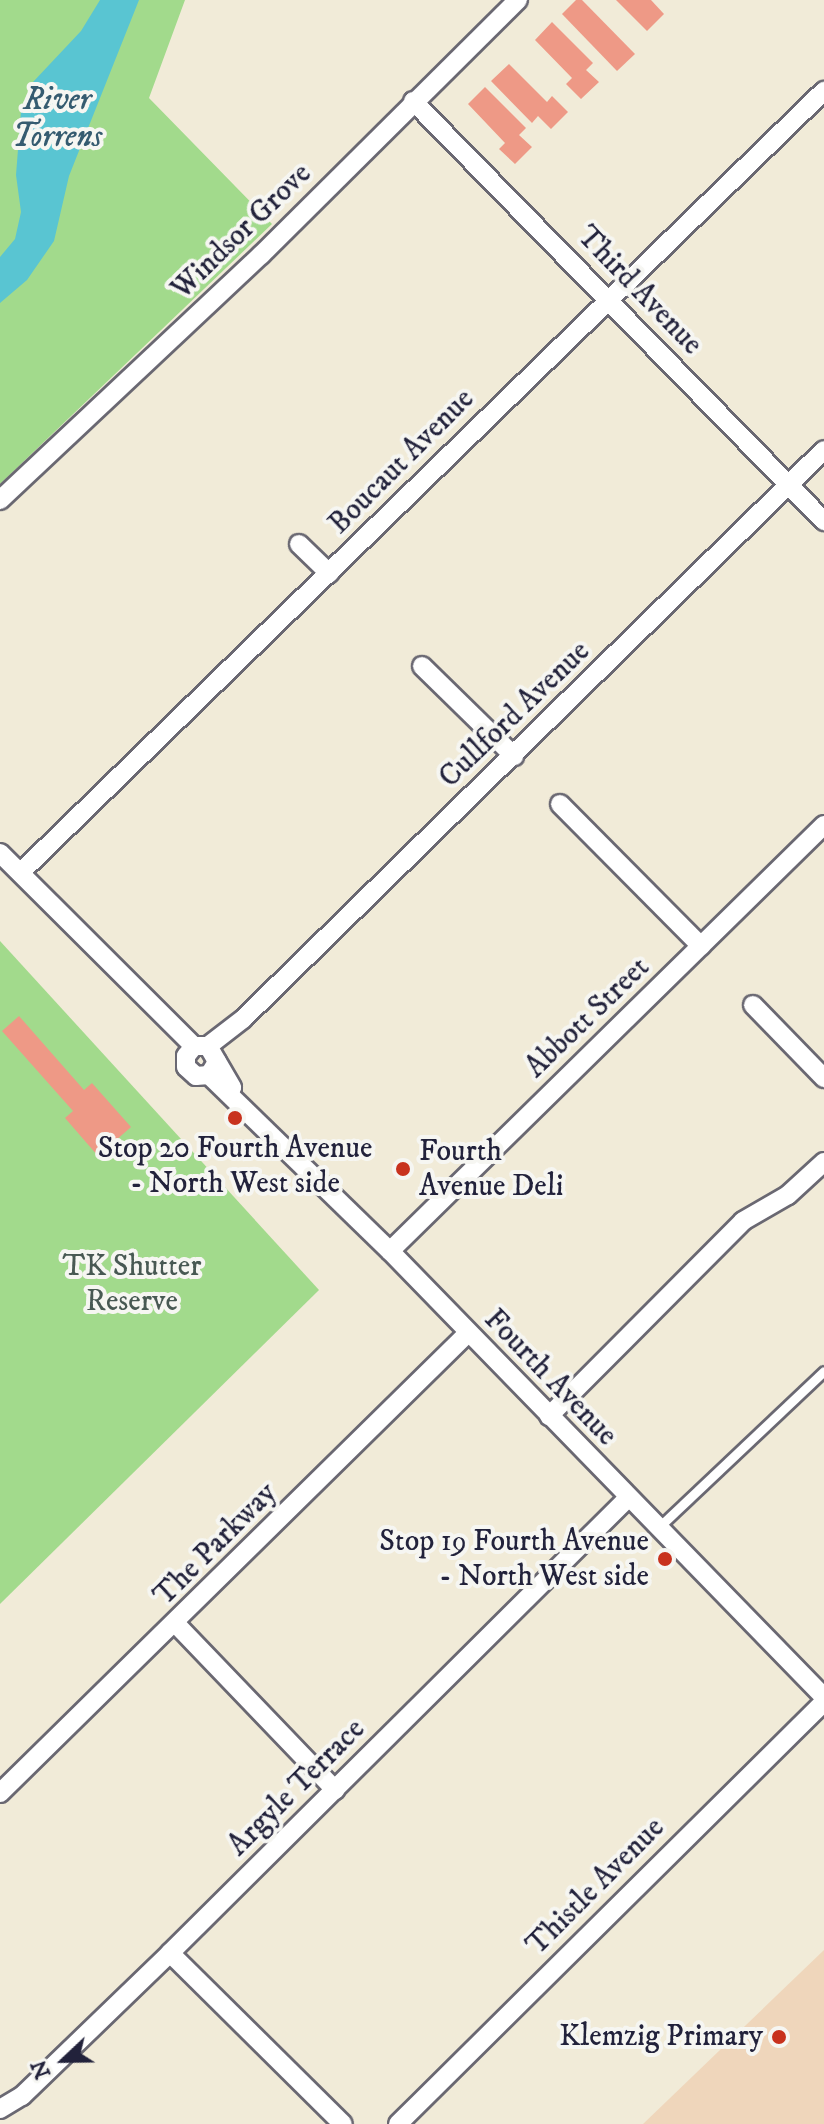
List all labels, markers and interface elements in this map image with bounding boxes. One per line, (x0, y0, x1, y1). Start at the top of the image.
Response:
water label: River Torrens (12, 82, 102, 157)
street label: Windsor Grove (165, 156, 319, 308)
street label: Third Avenue (569, 219, 709, 363)
street label: Boucaut Avenue (322, 382, 482, 542)
street label: Cullford Avenue (432, 634, 598, 796)
street label: Abbott Street (519, 950, 657, 1086)
marker: Stop 20 Fourth Avenue - North West side (226, 1109, 244, 1127)
place label: Stop 20 Fourth Avenue - North West side (98, 1131, 372, 1202)
place label: Fourth Avenue Deli (419, 1134, 563, 1204)
marker: Fourth Avenue Deli (394, 1160, 412, 1178)
park label: TK Shutter Reserve (63, 1249, 201, 1320)
street label: Fourth Avenue (476, 1302, 624, 1454)
street label: The Parkway (147, 1476, 285, 1614)
place label: Stop 19 Fourth Avenue - North West side (379, 1524, 649, 1594)
marker: Stop 19 Fourth Avenue - North West side (656, 1550, 674, 1568)
street label: Argyle Terrace (221, 1712, 373, 1864)
street label: Thistle Avenue (520, 1811, 672, 1963)
place label: Klemzig Primary (559, 2019, 763, 2055)
north arrow (24, 2020, 104, 2100)
marker: Klemzig Primary (770, 2028, 788, 2046)
text: N (25, 2056, 57, 2083)

